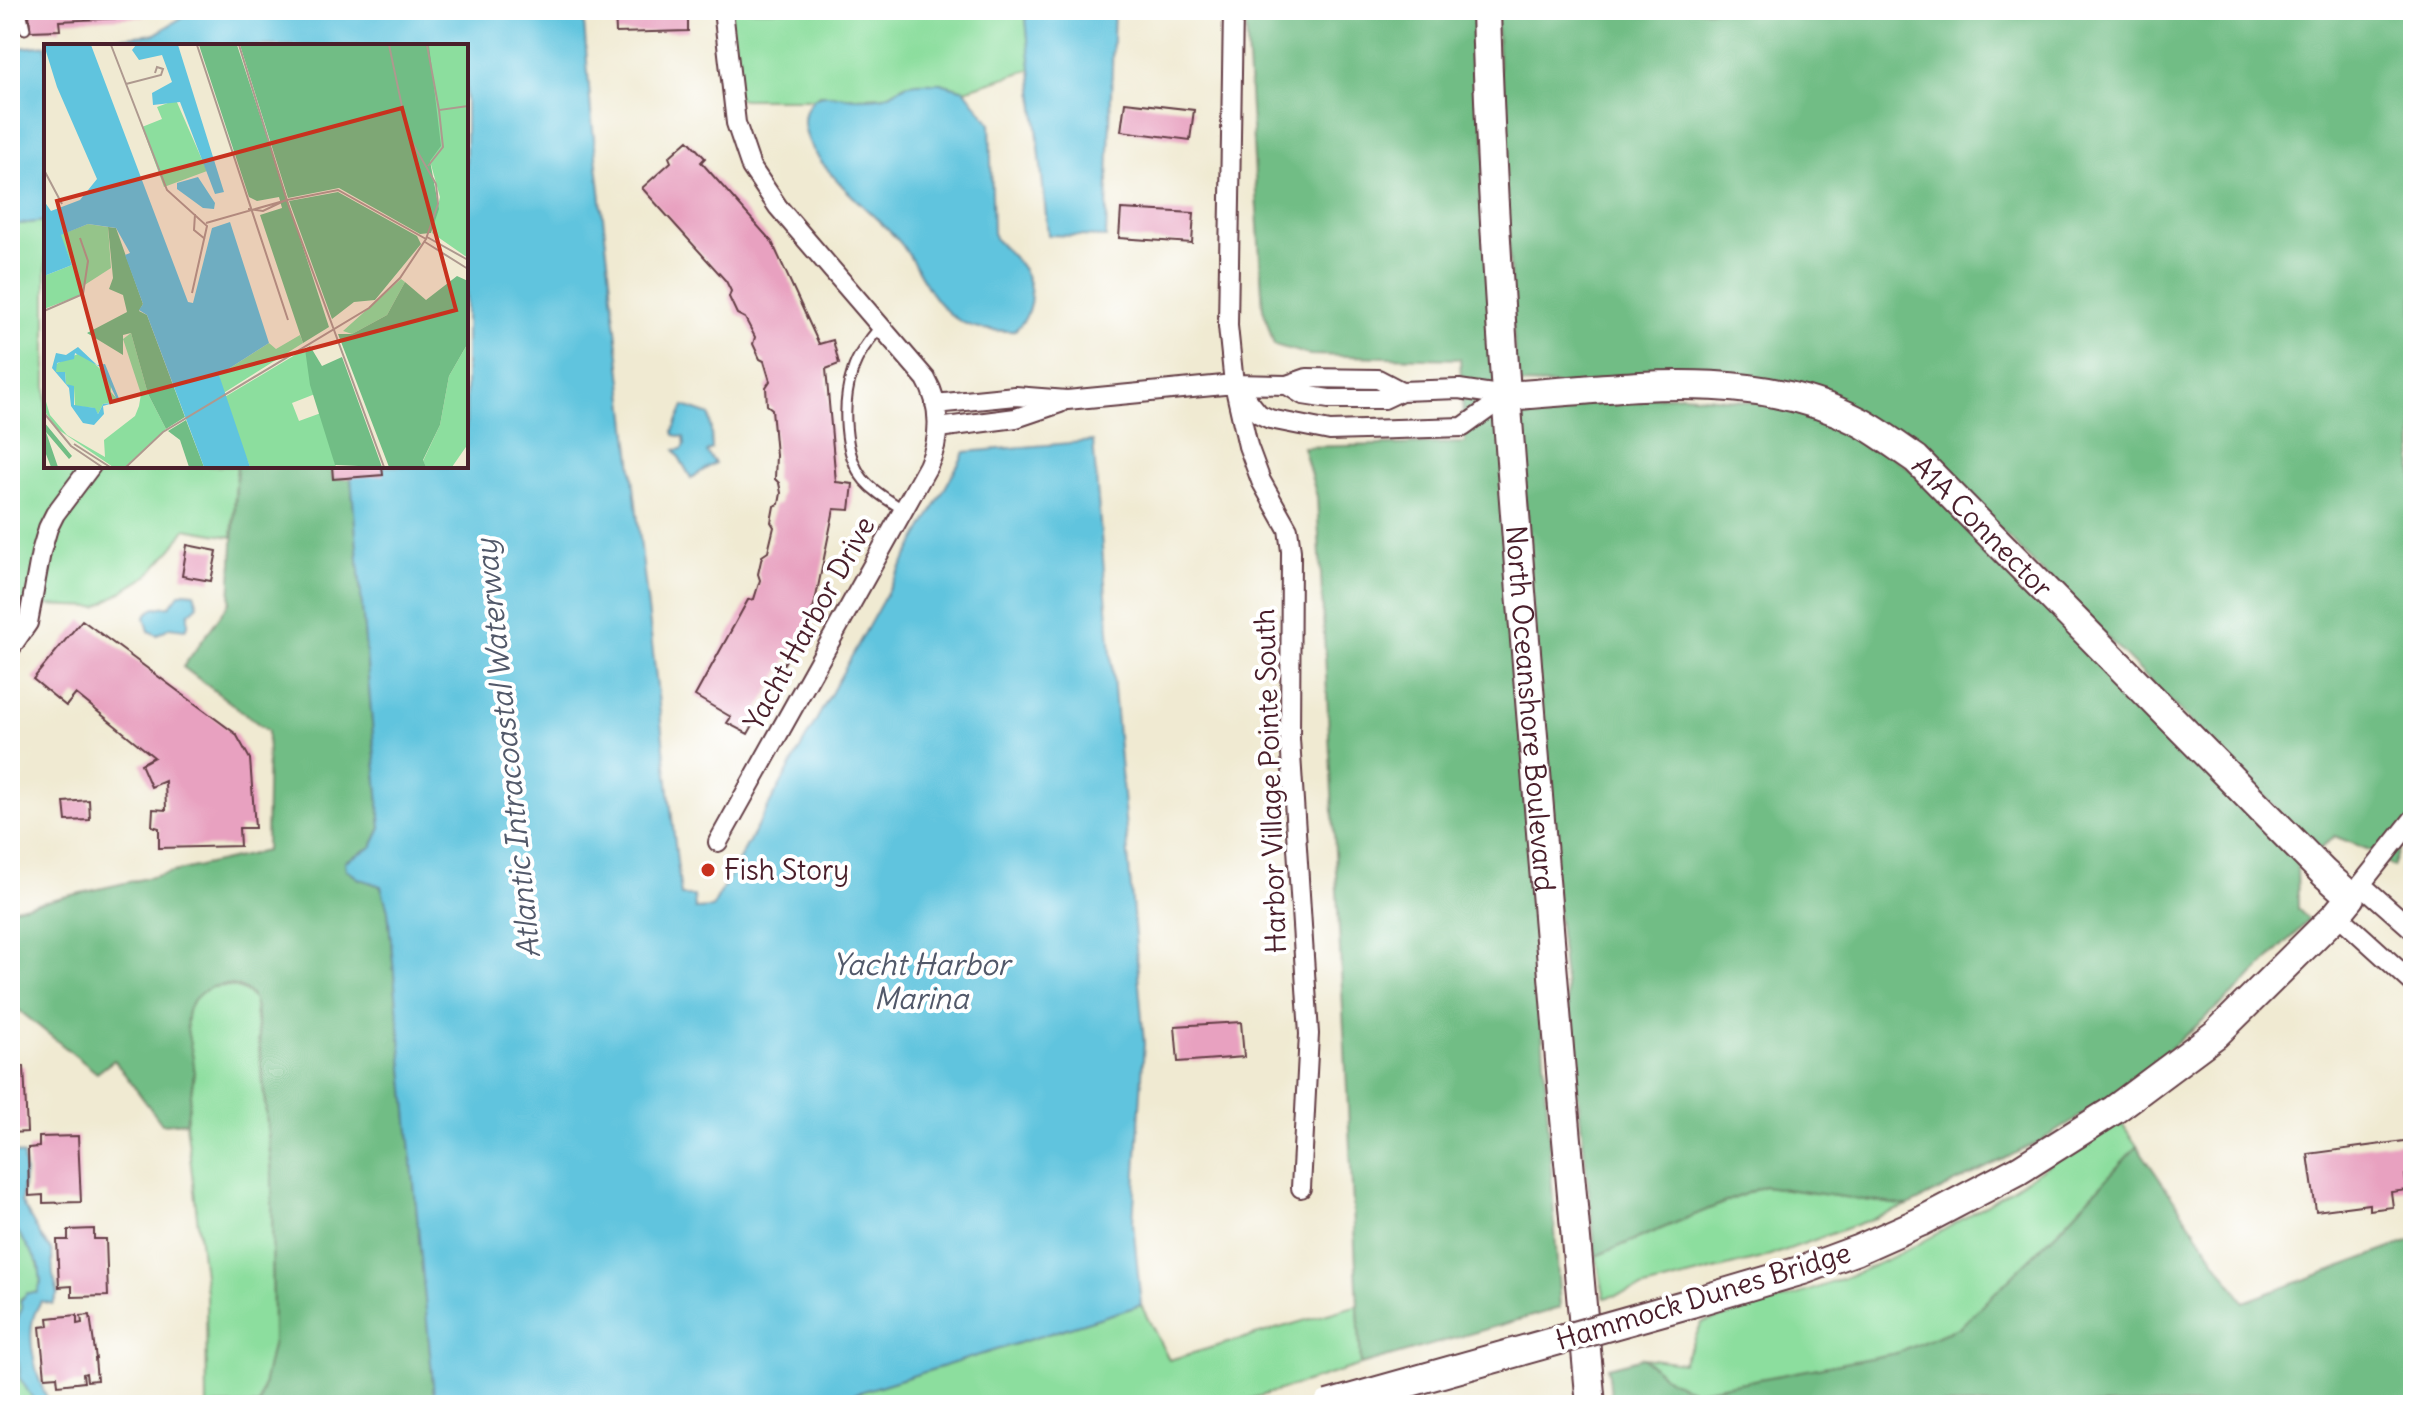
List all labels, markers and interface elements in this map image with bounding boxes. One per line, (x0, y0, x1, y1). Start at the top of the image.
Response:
inset map (44, 44, 468, 468)
street label: A1A Connector (1905, 448, 2061, 605)
street label: Yacht Harbor Drive (735, 510, 883, 736)
street label: North Oceanshore Boulevard (1498, 524, 1563, 893)
water label: Atlantic Intracoastal Waterway (466, 536, 548, 960)
street label: Harbor Village Pointe South (1246, 608, 1294, 954)
place label: Fish Story (724, 852, 849, 888)
marker: Fish Story (699, 861, 717, 879)
water label: Yacht Harbor Marina (832, 945, 1014, 1017)
street label: Hammock Dunes Bridge (1551, 1234, 1855, 1358)

